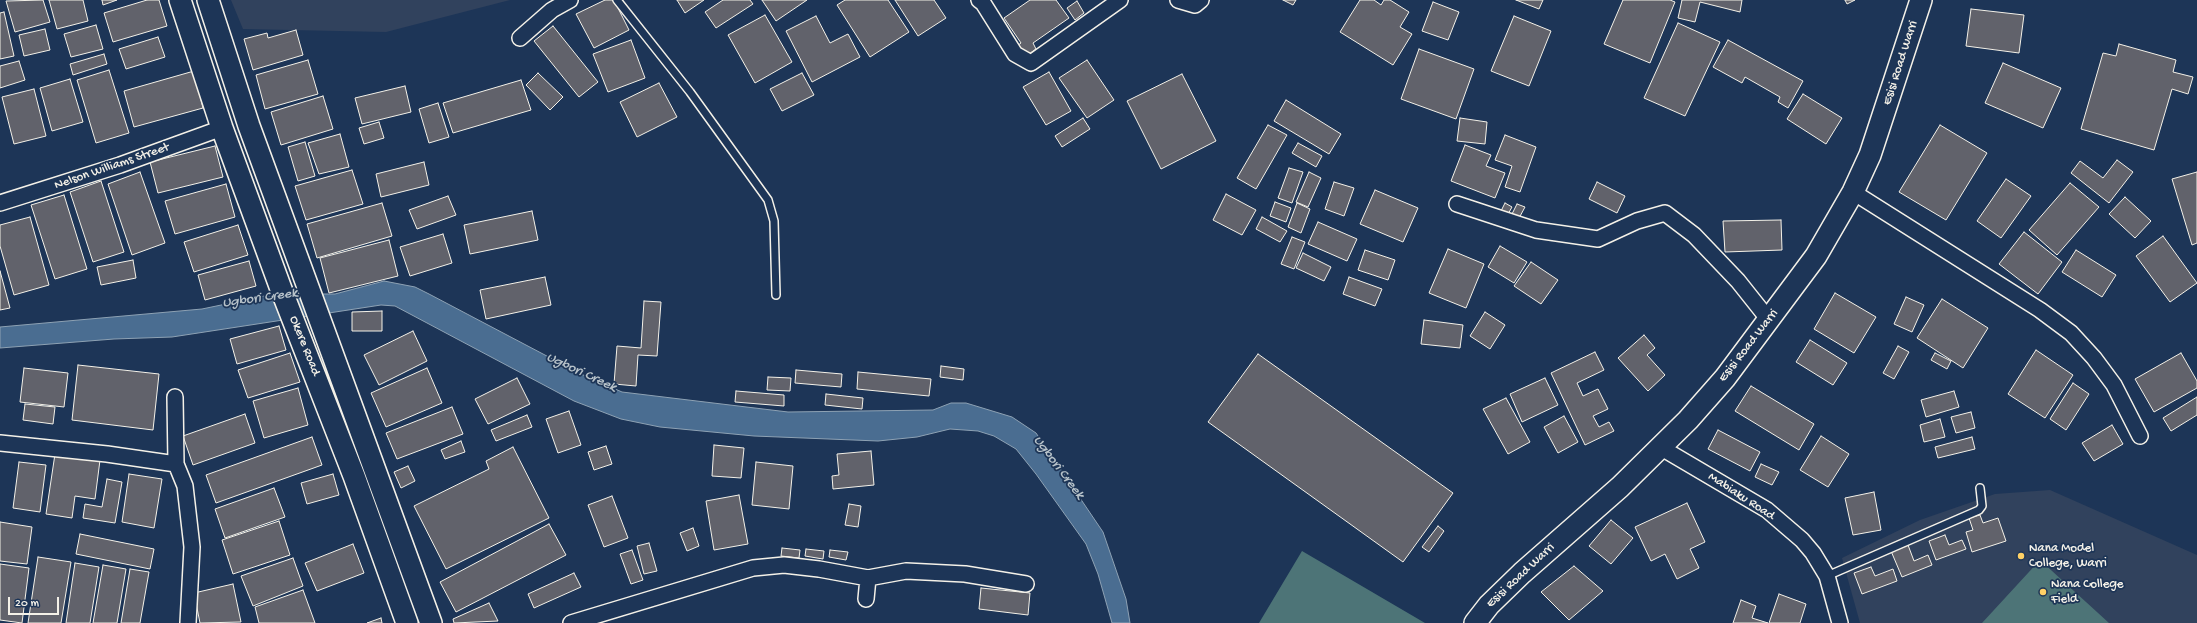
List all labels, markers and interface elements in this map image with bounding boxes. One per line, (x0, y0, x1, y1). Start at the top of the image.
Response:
street label: Esisi Road Warri (1880, 19, 1922, 107)
street label: Nelson Williams Street (53, 140, 171, 194)
water label: Ugbori Creek (222, 285, 298, 313)
street label: Esisi Road Warri (1716, 306, 1782, 386)
street label: Okere Road (285, 314, 323, 378)
water label: Ugbori Creek (543, 349, 619, 397)
water label: Ugbori Creek (1029, 433, 1087, 503)
street label: Mabiaku Road (1705, 470, 1777, 524)
street label: Esisi Road Warri (1483, 540, 1559, 612)
place label: Nana Model College, Warri (2029, 541, 2107, 572)
marker: Nana Model College, Warri (2016, 551, 2026, 561)
place label: Nana College Field (2051, 577, 2124, 608)
marker: Nana College Field (2038, 587, 2048, 597)
scale bar (10, 589, 61, 615)
text: 20 m (15, 597, 39, 611)

